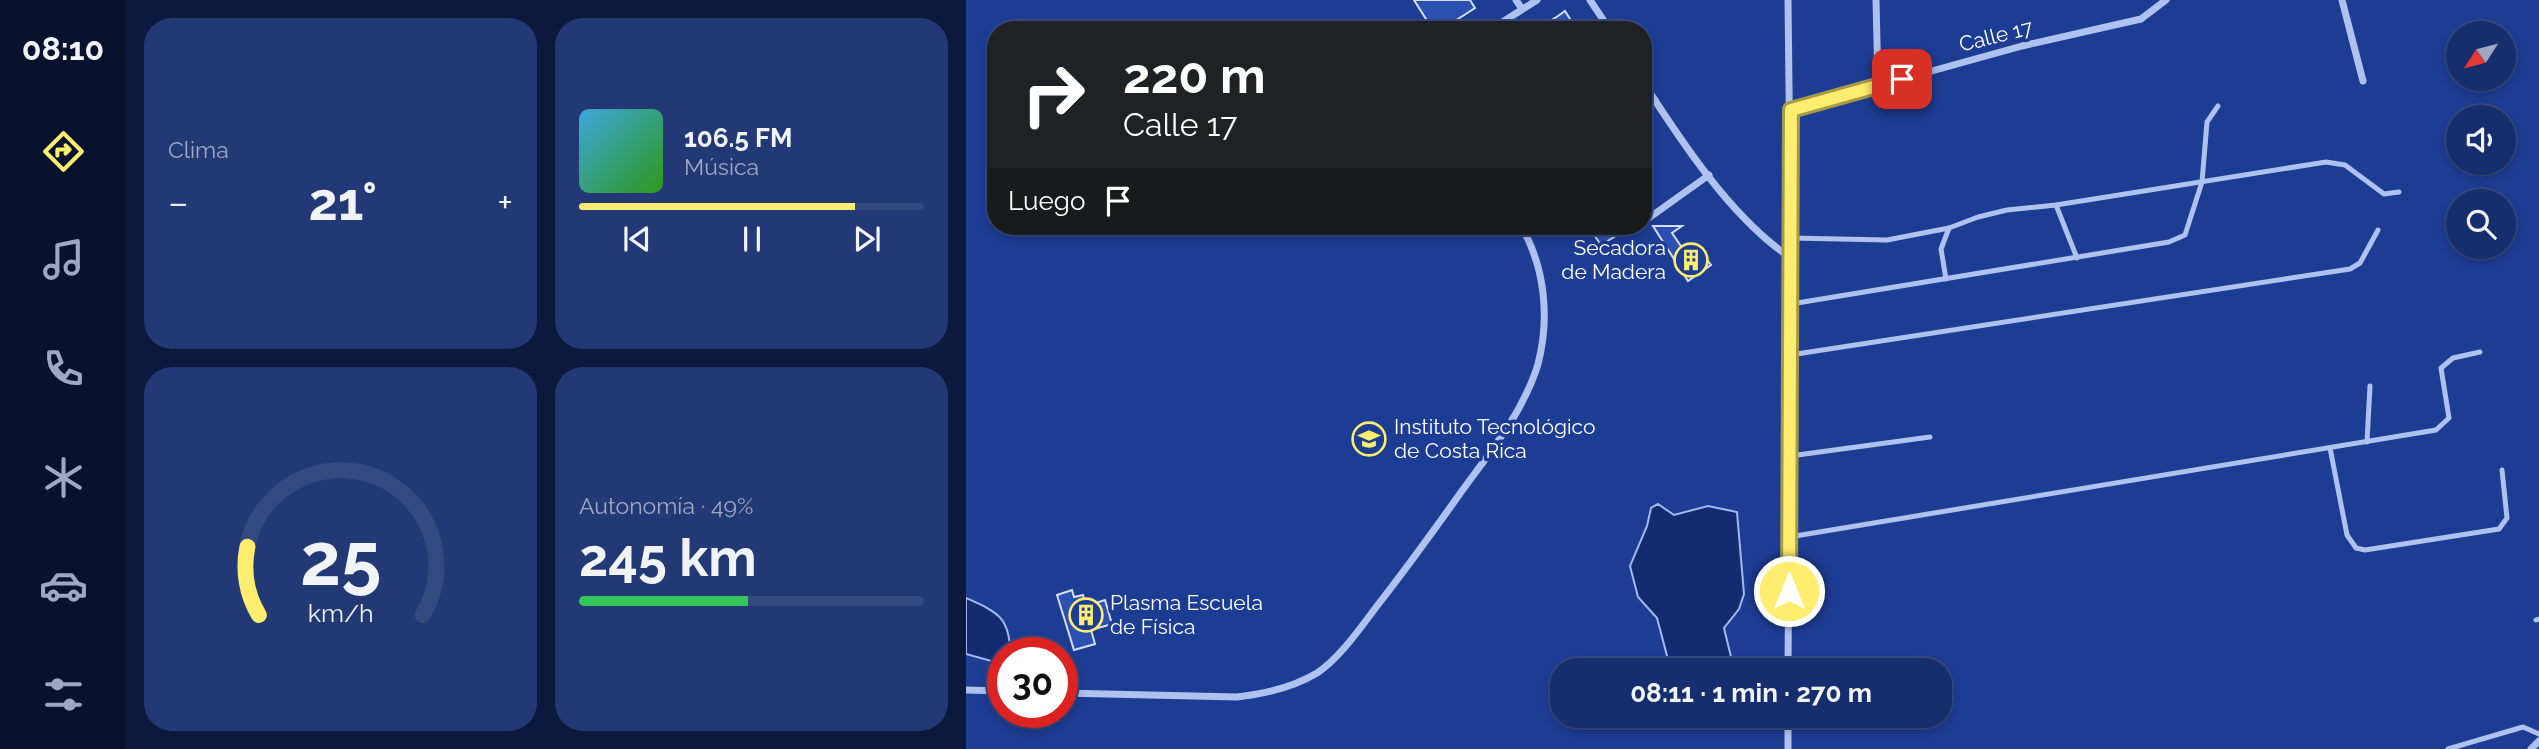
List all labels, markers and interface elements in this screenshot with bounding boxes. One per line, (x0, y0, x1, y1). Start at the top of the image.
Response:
street label: Calle 17 (1956, 14, 2036, 57)
north arrow (2446, 21, 2516, 91)
map controls (2446, 21, 2516, 259)
text: 08:10 (22, 30, 104, 67)
text: 220 m (1123, 47, 1266, 104)
icon: right (1008, 49, 1099, 140)
pin (1872, 49, 1932, 109)
icon: arrive (1883, 60, 1921, 98)
button: sound (2446, 105, 2516, 175)
text: Calle 17 (1123, 106, 1237, 143)
text: 106.5 FM (684, 123, 793, 153)
icon: directions (39, 127, 88, 176)
text: Clima (168, 136, 229, 163)
text: Música (684, 153, 759, 180)
text: 21° (309, 171, 377, 232)
text: − (168, 180, 188, 225)
text: + (497, 180, 513, 225)
icon: arrive (1099, 182, 1137, 220)
text: Luego (1008, 186, 1085, 216)
button: search (2446, 189, 2516, 259)
icon: previous (618, 220, 656, 258)
icon: pause (733, 220, 771, 258)
icon: next (848, 220, 886, 258)
icon: music (39, 235, 88, 284)
place label: Secadora de Madera (1561, 235, 1666, 284)
building icon: Secadora de Madera (1672, 241, 1710, 279)
icon: phone (39, 344, 88, 393)
place label: Instituto Tecnológico de Costa Rica (1394, 414, 1596, 463)
school or university icon: Instituto Tecnológico de Costa Rica (1350, 420, 1388, 458)
icon: climate (39, 453, 88, 502)
text: Autonomía · 49% (579, 492, 753, 519)
text: 25 (300, 517, 381, 602)
text: 245 km (579, 527, 757, 588)
position arrow (1752, 554, 1826, 628)
icon: car (39, 561, 88, 610)
place label: Plasma Escuela de Física (1110, 590, 1263, 639)
building icon: Plasma Escuela de Física (1067, 596, 1105, 634)
text: km/h (308, 598, 373, 628)
speed limit sign: 30 (987, 637, 1078, 728)
icon: filters (39, 670, 88, 719)
text: 08:11 · 1 min · 270 m (1630, 678, 1872, 708)

